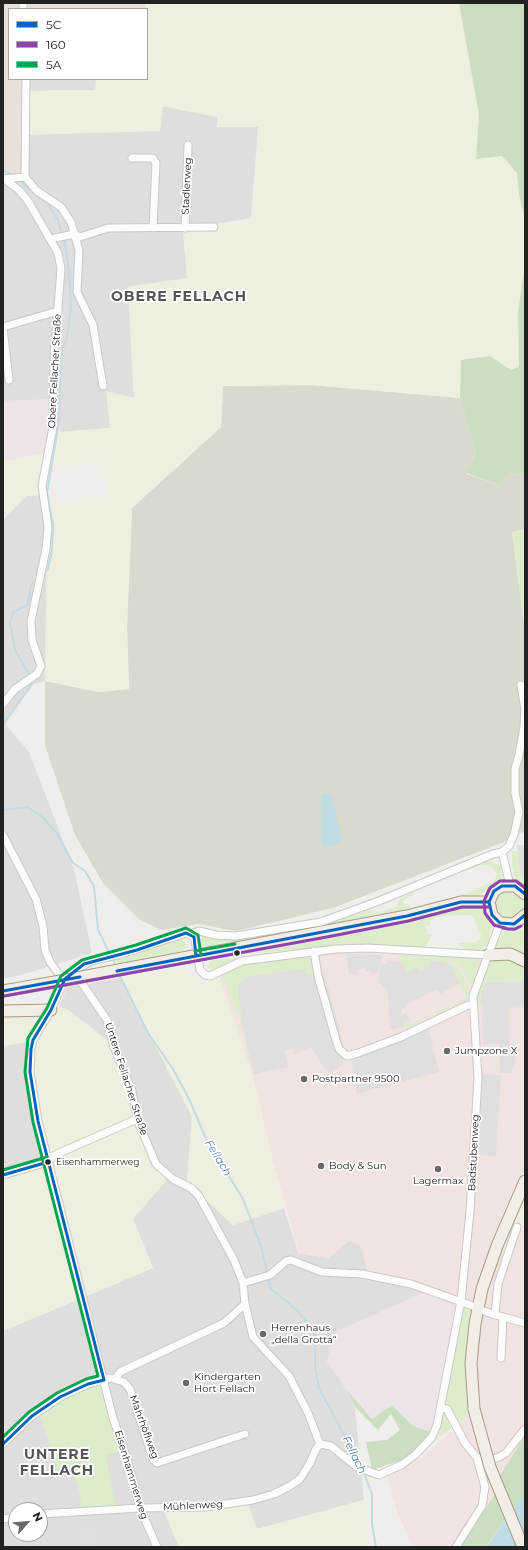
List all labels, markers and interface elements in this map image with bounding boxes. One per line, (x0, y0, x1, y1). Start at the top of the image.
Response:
legend (8, 8, 148, 80)
text: 5C (46, 17, 61, 32)
text: 160 (46, 37, 66, 52)
text: 5A (46, 57, 61, 72)
street label: Stadlerweg (180, 157, 194, 215)
district label: OBERE FELLACH (111, 289, 247, 305)
street label: Obere Fellacher Straße (46, 313, 64, 429)
unlabelled marker (232, 948, 242, 958)
street label: Untere Fellacher Straße (102, 1021, 150, 1137)
place label: Jumpzone X (455, 1045, 517, 1057)
marker: Jumpzone X (442, 1046, 452, 1056)
place label: Postpartner 9500 (312, 1073, 400, 1085)
marker: Postpartner 9500 (299, 1074, 309, 1084)
street label: Badstubenweg (466, 1114, 482, 1192)
water label: Fellach (202, 1137, 234, 1179)
marker: Eisenhammerweg (43, 1157, 53, 1167)
place label: Eisenhammerweg (56, 1157, 139, 1167)
place label: Body & Sun (329, 1160, 387, 1172)
marker: Body & Sun (316, 1161, 326, 1171)
marker: Lagermax (433, 1164, 443, 1174)
place label: Lagermax (413, 1175, 463, 1187)
place label: Herrenhaus „della Grotta“ (271, 1322, 337, 1346)
marker: Herrenhaus „della Grotta“ (258, 1329, 268, 1339)
place label: Kindergarten Hort Fellach (194, 1371, 261, 1394)
marker: Kindergarten Hort Fellach (181, 1378, 191, 1388)
street label: Mahrhöflweg (127, 1394, 161, 1460)
street label: Eisenhammerweg (112, 1429, 150, 1521)
water label: Fellach (339, 1434, 369, 1476)
district label: UNTERE FELLACH (20, 1447, 94, 1480)
street label: Mühlenweg (163, 1498, 223, 1514)
north arrow (8, 1502, 48, 1542)
text: N (30, 1510, 46, 1524)

